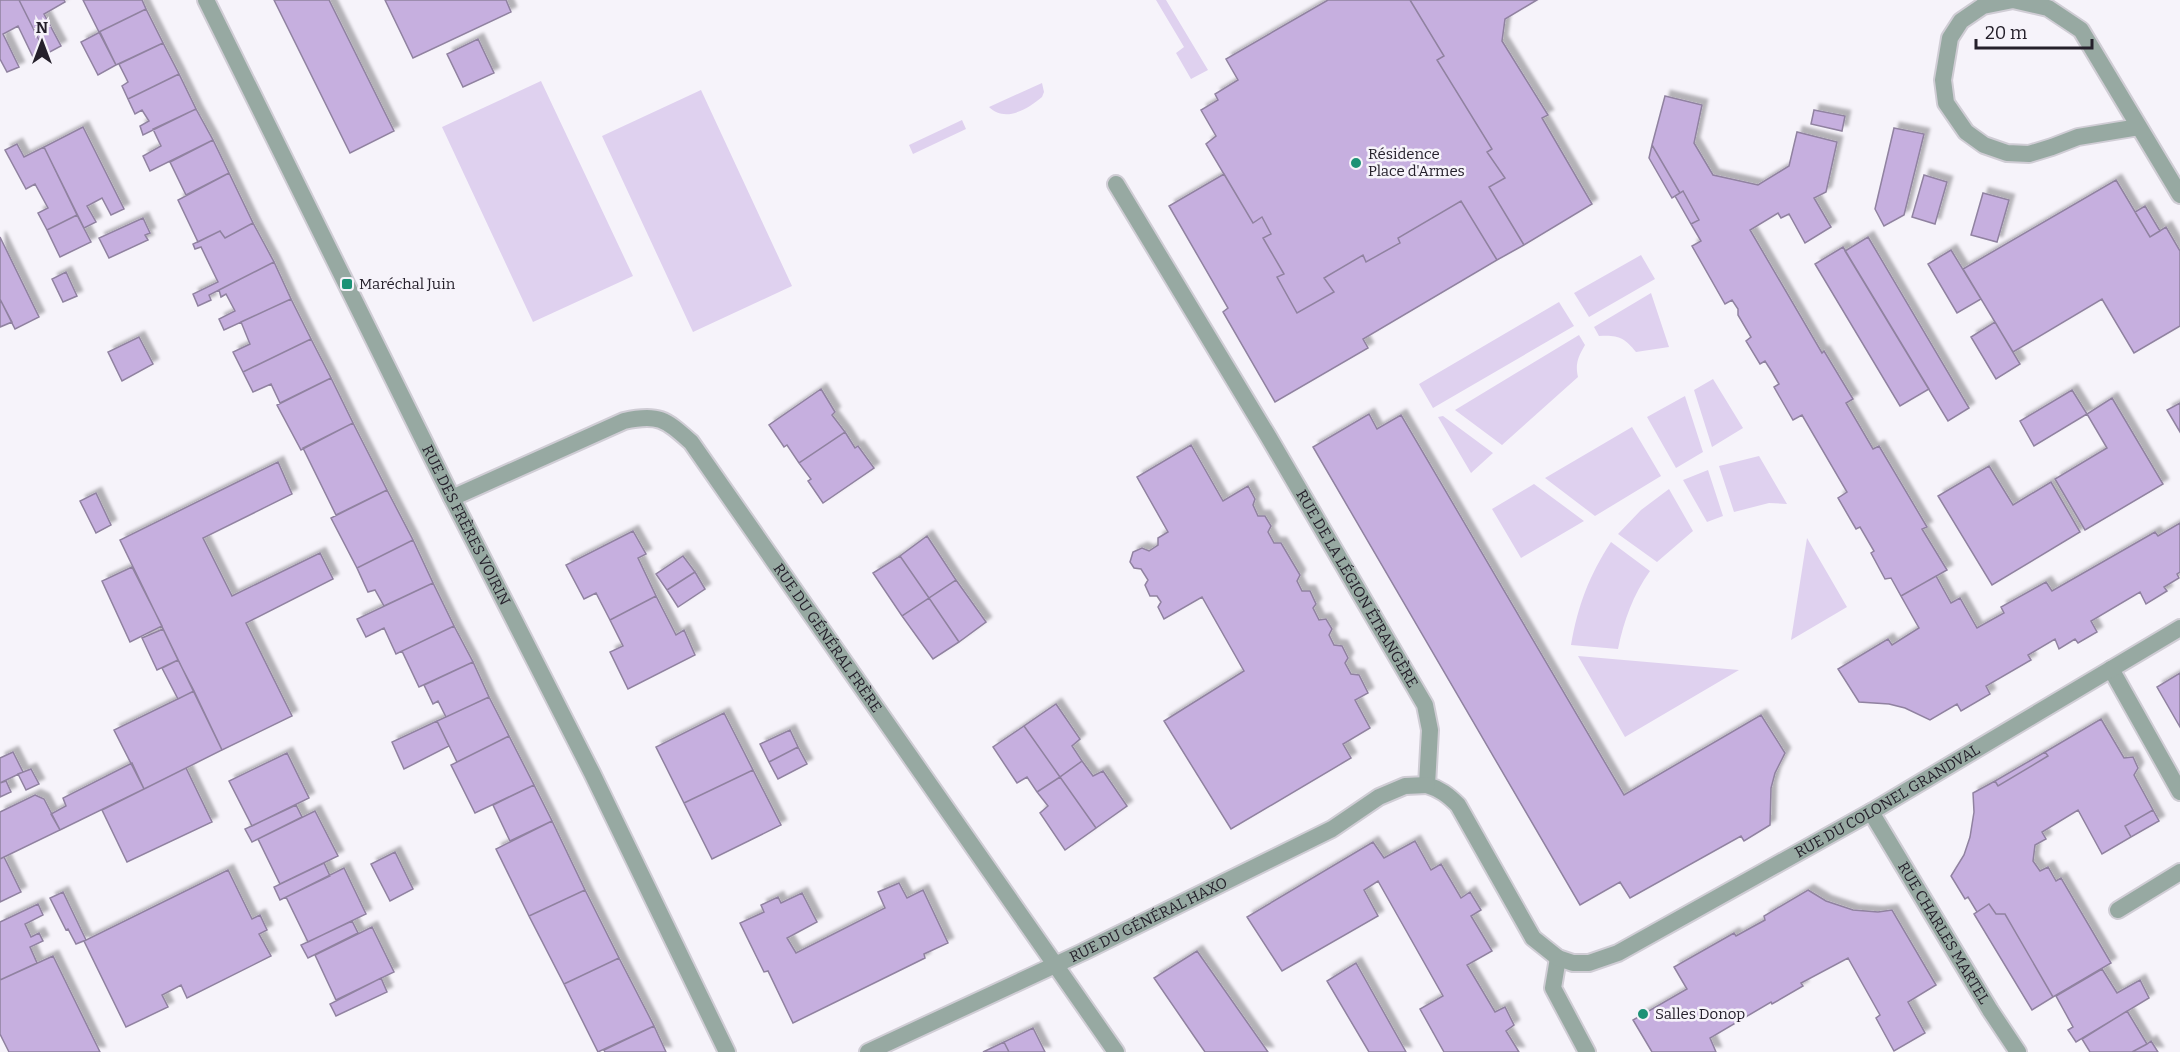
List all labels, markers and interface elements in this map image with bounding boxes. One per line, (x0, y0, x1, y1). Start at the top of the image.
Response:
north arrow (12, 12, 72, 72)
scale bar (1976, 12, 2092, 50)
text: N (36, 18, 48, 37)
text: 20 m (1985, 22, 2027, 44)
place label: Résidence Place d'Armes (1368, 145, 1465, 180)
marker: Résidence Place d'Armes (1349, 156, 1363, 170)
place label: Maréchal Juin (359, 275, 456, 293)
marker: Maréchal Juin (340, 277, 354, 291)
street label: RUE DES FRÈRES VOIRIN (418, 442, 514, 608)
street label: RUE DE LA LÉGION ÉTRANGÈRE (1292, 486, 1422, 691)
street label: RUE DU GÉNÉRAL FRÈRE (769, 560, 886, 716)
street label: RUE DU COLONEL GRANDVAL (1792, 740, 1983, 862)
street label: RUE CHARLES MARTEL (1894, 858, 1993, 1007)
street label: RUE DU GÉNÉRAL HAXO (1067, 873, 1230, 966)
place label: Salles Donop (1655, 1005, 1745, 1023)
marker: Salles Donop (1636, 1007, 1650, 1021)

